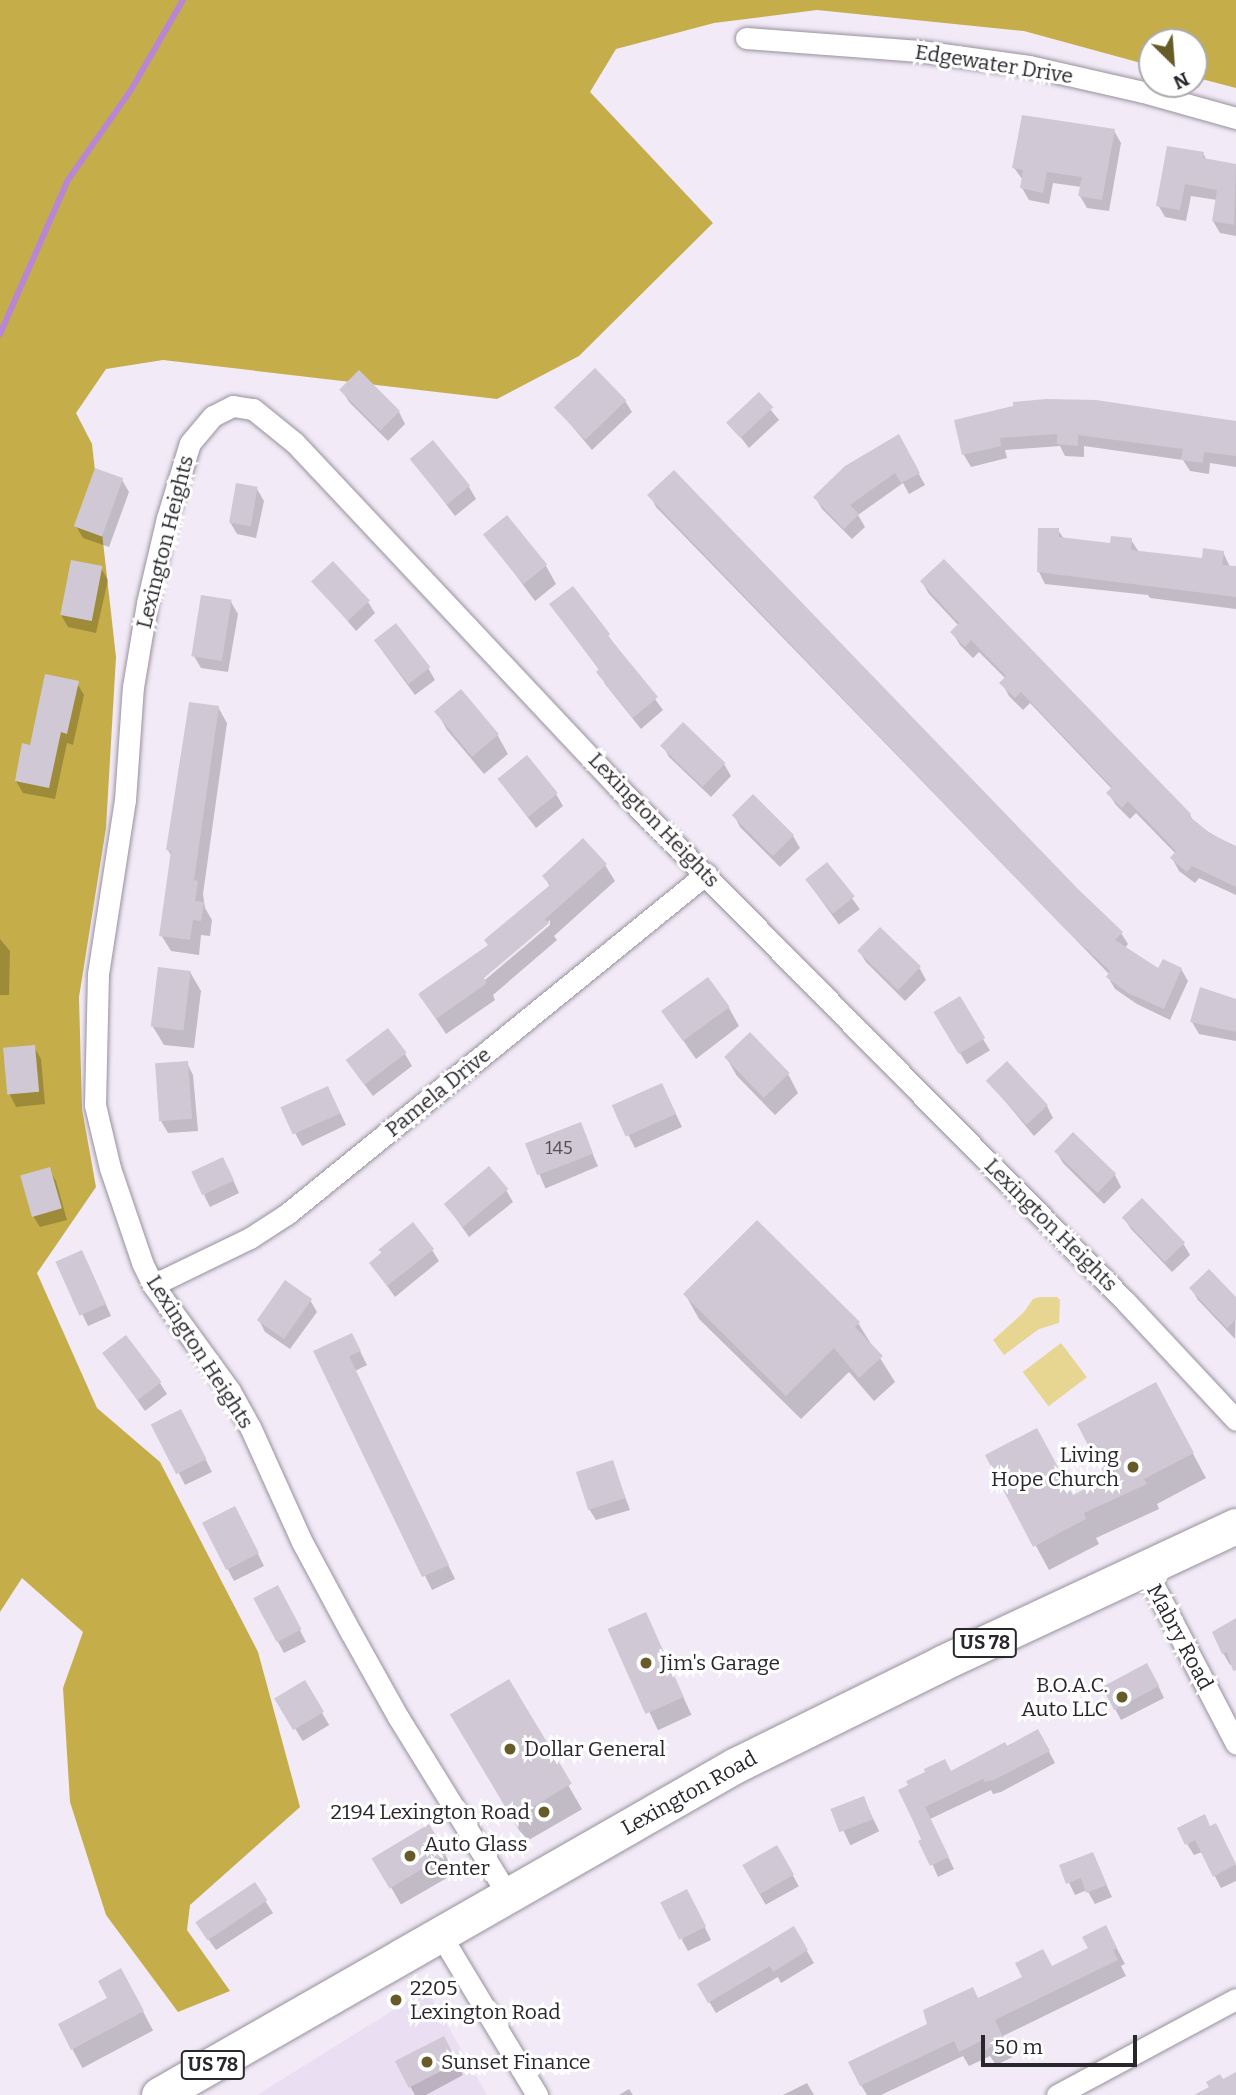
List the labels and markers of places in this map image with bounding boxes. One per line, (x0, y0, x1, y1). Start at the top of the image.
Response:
place label: Living Hope Church (991, 1442, 1119, 1492)
marker: Living Hope Church (1125, 1459, 1141, 1475)
place label: Jim's Garage (660, 1650, 780, 1676)
marker: Jim's Garage (638, 1655, 654, 1671)
place label: B.O.A.C. Auto LLC (1021, 1672, 1108, 1722)
marker: B.O.A.C. Auto LLC (1114, 1689, 1130, 1705)
place label: Dollar General (524, 1736, 666, 1762)
marker: Dollar General (502, 1741, 518, 1757)
place label: 2194 Lexington Road (330, 1799, 530, 1825)
marker: 2194 Lexington Road (536, 1804, 552, 1820)
place label: Auto Glass Center (424, 1831, 527, 1881)
marker: Auto Glass Center (402, 1848, 418, 1864)
place label: 2205 Lexington Road (410, 1975, 561, 2025)
marker: 2205 Lexington Road (388, 1992, 404, 2008)
place label: Sunset Finance (441, 2049, 591, 2075)
marker: Sunset Finance (419, 2054, 435, 2070)

